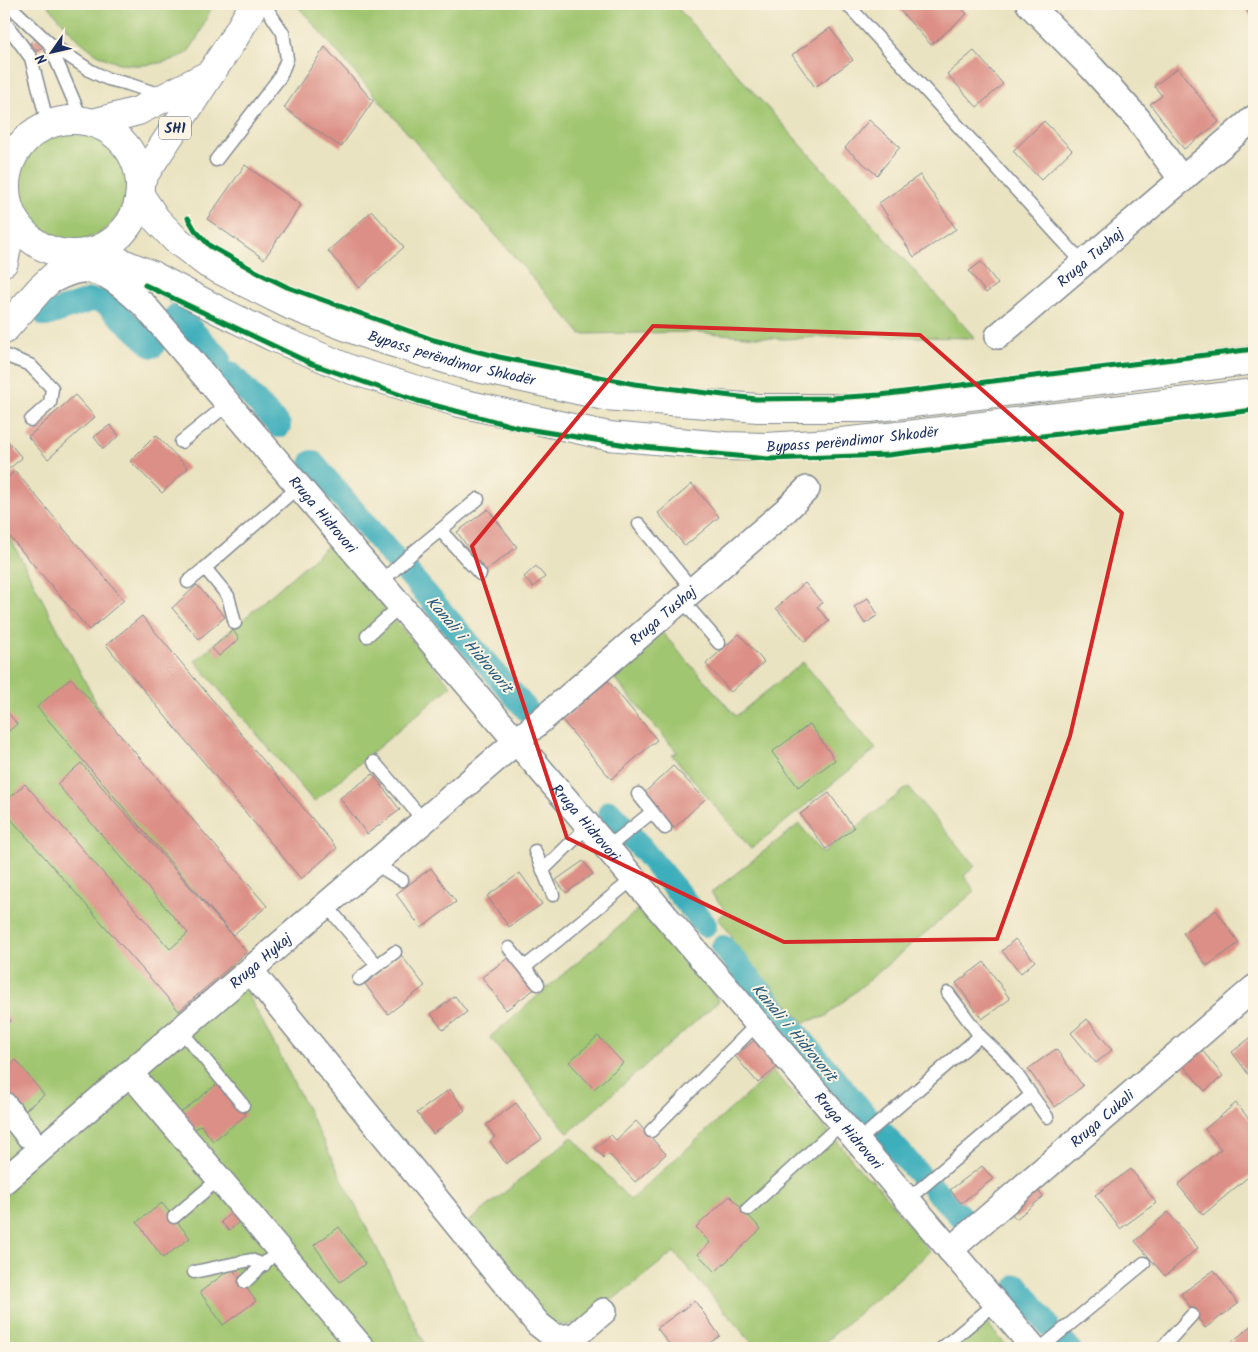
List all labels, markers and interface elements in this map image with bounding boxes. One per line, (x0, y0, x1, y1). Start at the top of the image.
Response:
north arrow (28, 28, 78, 78)
text: N (30, 49, 54, 69)
road number: SH1 (159, 116, 191, 140)
street label: Rruga Tushaj (1052, 222, 1131, 294)
street label: Bypass perëndimor Shkodër (365, 325, 538, 394)
street label: Bypass perëndimor Shkodër (766, 420, 941, 460)
street label: Rruga Hidrovori (282, 471, 363, 561)
street label: Rruga Tushaj (625, 580, 703, 652)
water label: Kanali i Hidrovorit (420, 591, 520, 701)
street label: Rruga Hidrovori (545, 779, 626, 869)
street label: Rruga Hykaj (224, 927, 299, 996)
water label: Kanali i Hidrovorit (745, 978, 844, 1090)
street label: Rruga Cukali (1065, 1084, 1142, 1154)
street label: Rruga Hidrovori (808, 1087, 889, 1177)

